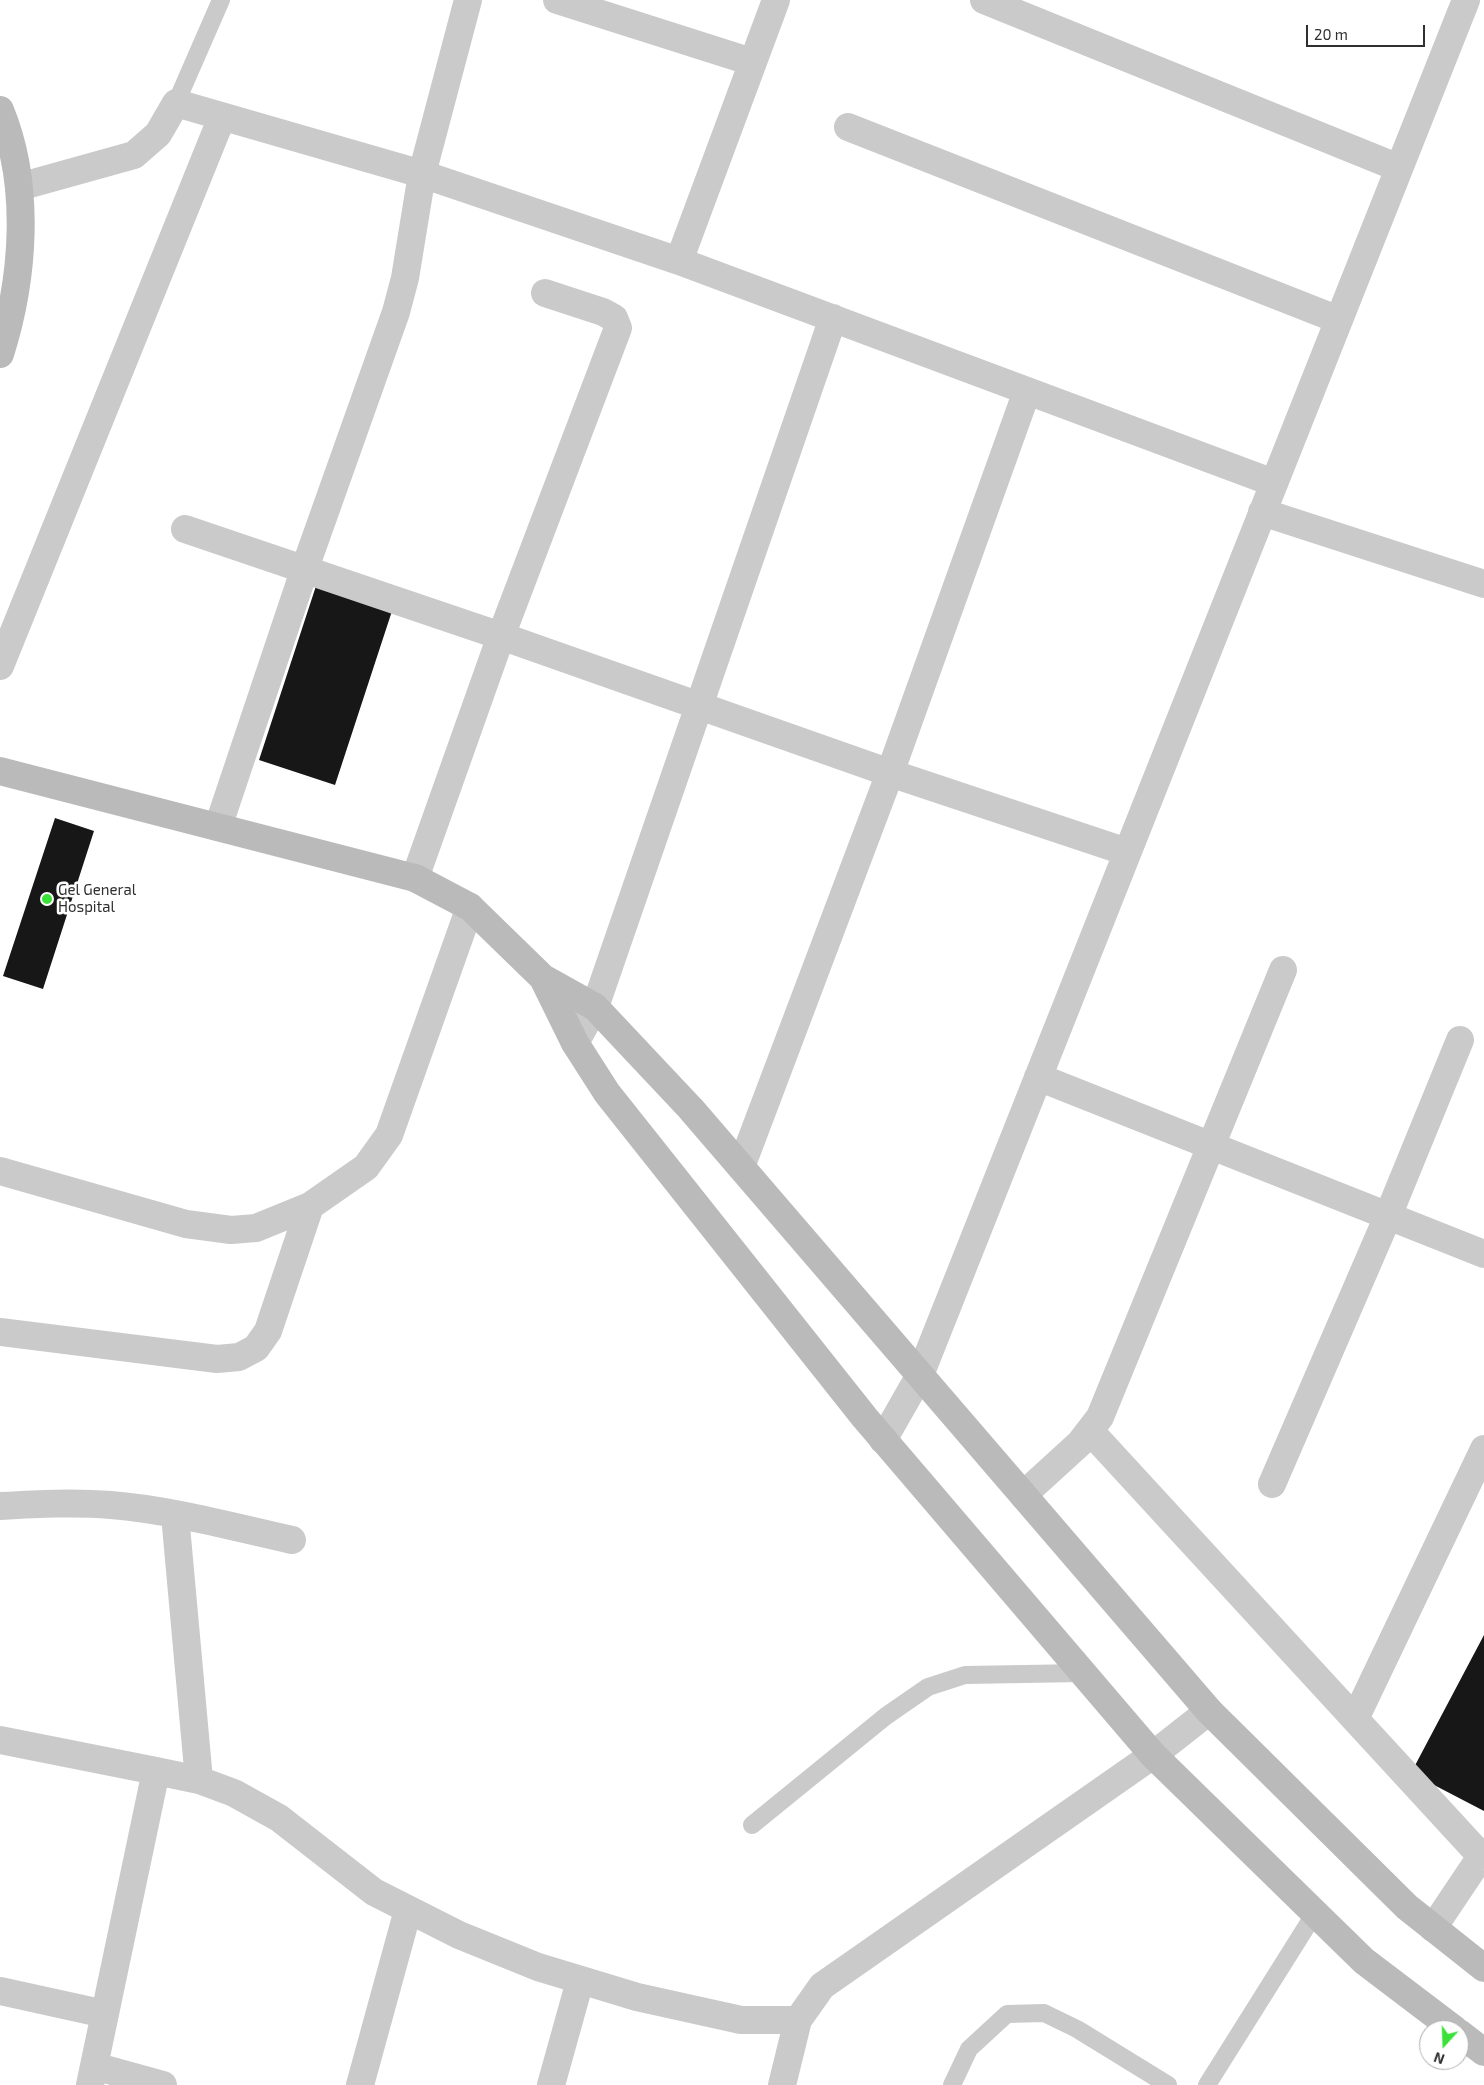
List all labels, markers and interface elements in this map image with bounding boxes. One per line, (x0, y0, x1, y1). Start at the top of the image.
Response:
scale bar (1309, 15, 1428, 47)
text: 20 m (1314, 25, 1348, 43)
place label: Gel General Hospital (58, 881, 136, 916)
marker: Gel General Hospital (40, 892, 54, 906)
north arrow (1419, 2020, 1469, 2070)
text: N (1431, 2049, 1447, 2068)

